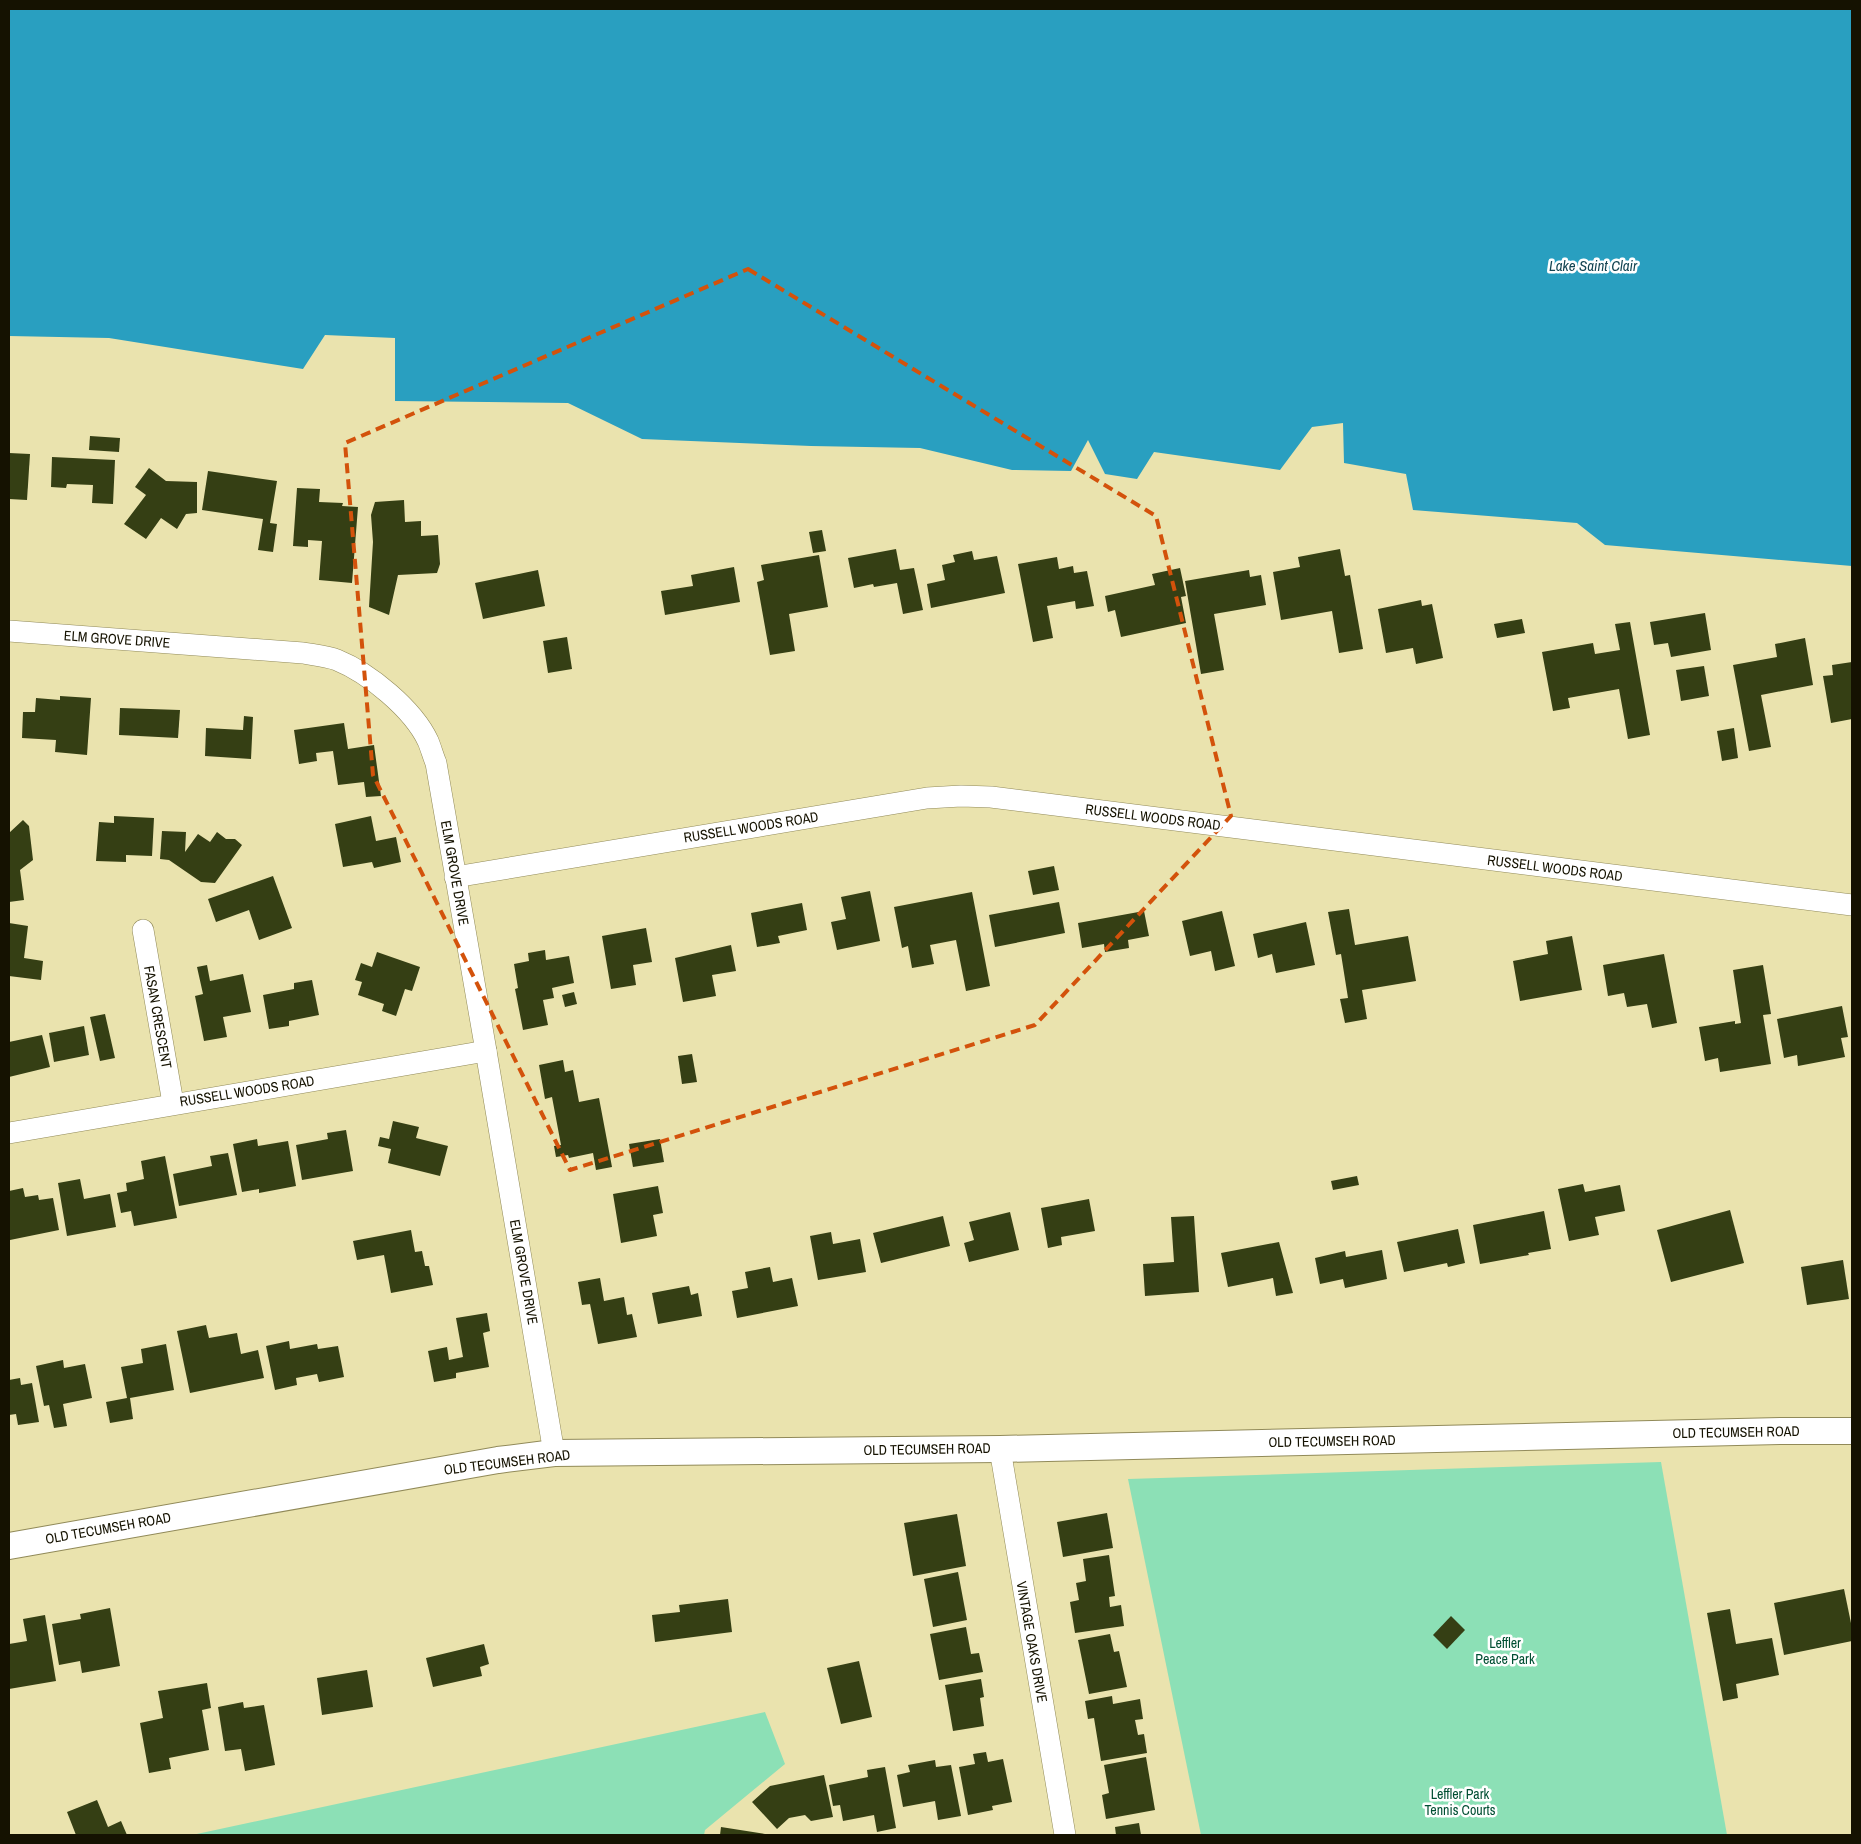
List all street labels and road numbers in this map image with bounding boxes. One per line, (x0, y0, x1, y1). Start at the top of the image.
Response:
street label: ELM GROVE DRIVE (63, 626, 171, 652)
street label: RUSSELL WOODS ROAD (1084, 800, 1222, 834)
street label: RUSSELL WOODS ROAD (682, 807, 820, 847)
street label: ELM GROVE DRIVE (437, 819, 473, 927)
street label: RUSSELL WOODS ROAD (1486, 851, 1624, 885)
street label: FASAN CRESCENT (140, 964, 176, 1070)
street label: RUSSELL WOODS ROAD (178, 1071, 316, 1111)
street label: ELM GROVE DRIVE (506, 1218, 542, 1326)
street label: OLD TECUMSEH ROAD (1672, 1422, 1800, 1442)
street label: OLD TECUMSEH ROAD (1268, 1431, 1396, 1451)
street label: OLD TECUMSEH ROAD (863, 1439, 991, 1459)
street label: OLD TECUMSEH ROAD (443, 1445, 571, 1479)
street label: OLD TECUMSEH ROAD (44, 1508, 172, 1548)
street label: VINTAGE OAKS DRIVE (1012, 1580, 1052, 1704)

